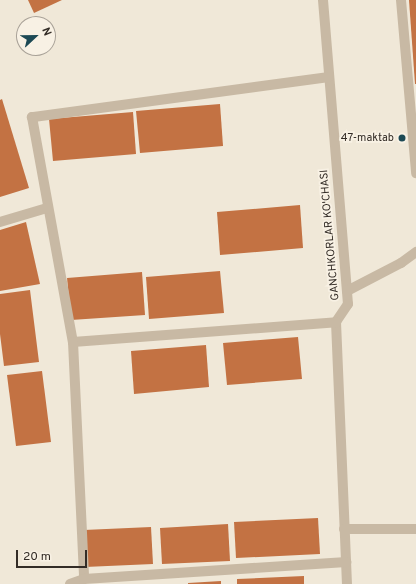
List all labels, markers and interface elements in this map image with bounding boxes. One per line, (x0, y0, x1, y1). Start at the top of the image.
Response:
north arrow (16, 16, 56, 56)
text: N (38, 26, 54, 38)
place label: 47-maktab (341, 131, 394, 145)
marker: 47-maktab (397, 133, 407, 143)
street label: GANCHKORLAR KO'CHASI (318, 169, 342, 301)
scale bar (18, 542, 89, 568)
text: 20 m (23, 549, 51, 565)

